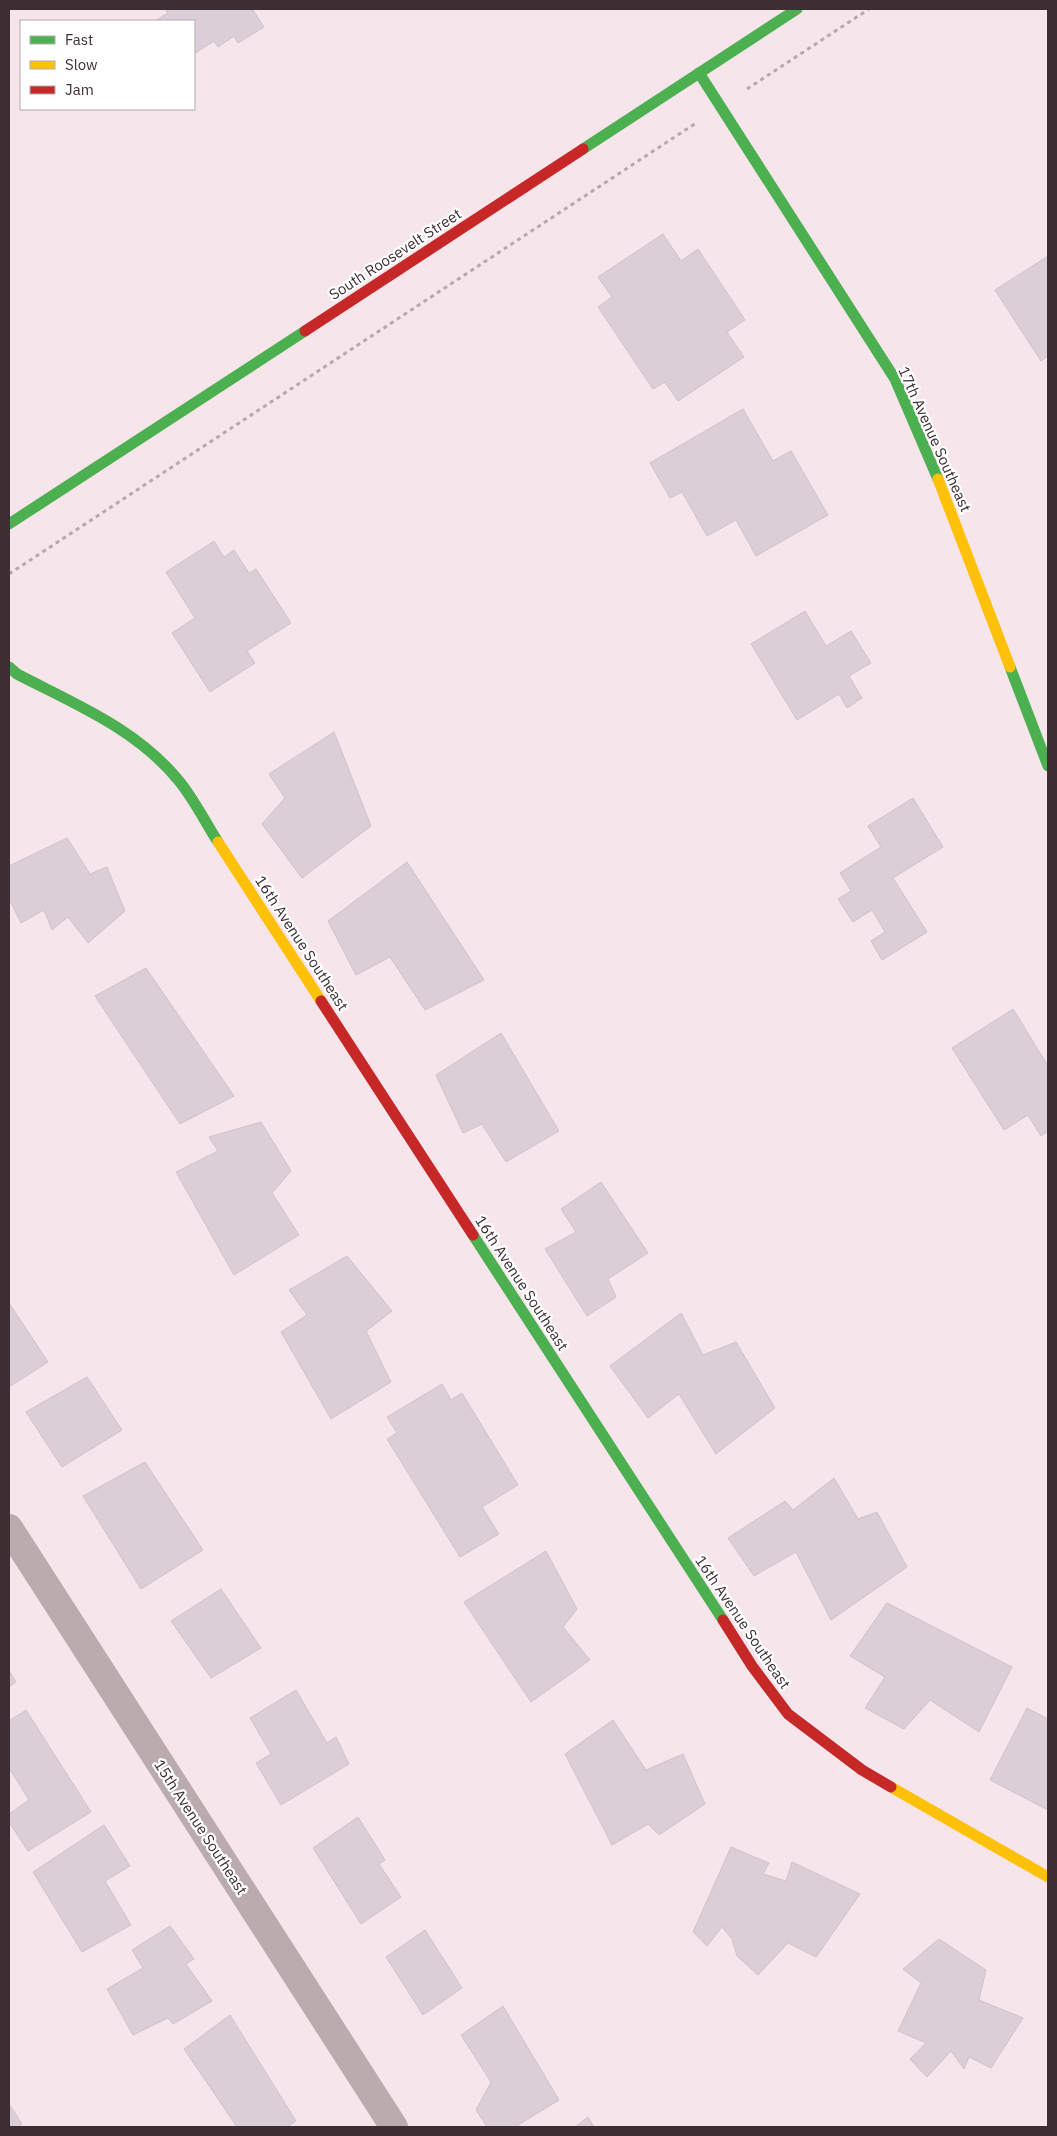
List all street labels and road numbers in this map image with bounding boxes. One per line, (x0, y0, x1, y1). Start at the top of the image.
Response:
street label: South Roosevelt Street (325, 204, 465, 304)
street label: 17th Avenue Southeast (894, 363, 976, 515)
street label: 16th Avenue Southeast (251, 872, 353, 1014)
street label: 16th Avenue Southeast (471, 1212, 573, 1354)
street label: 16th Avenue Southeast (691, 1552, 795, 1692)
street label: 15th Avenue Southeast (150, 1756, 252, 1898)

